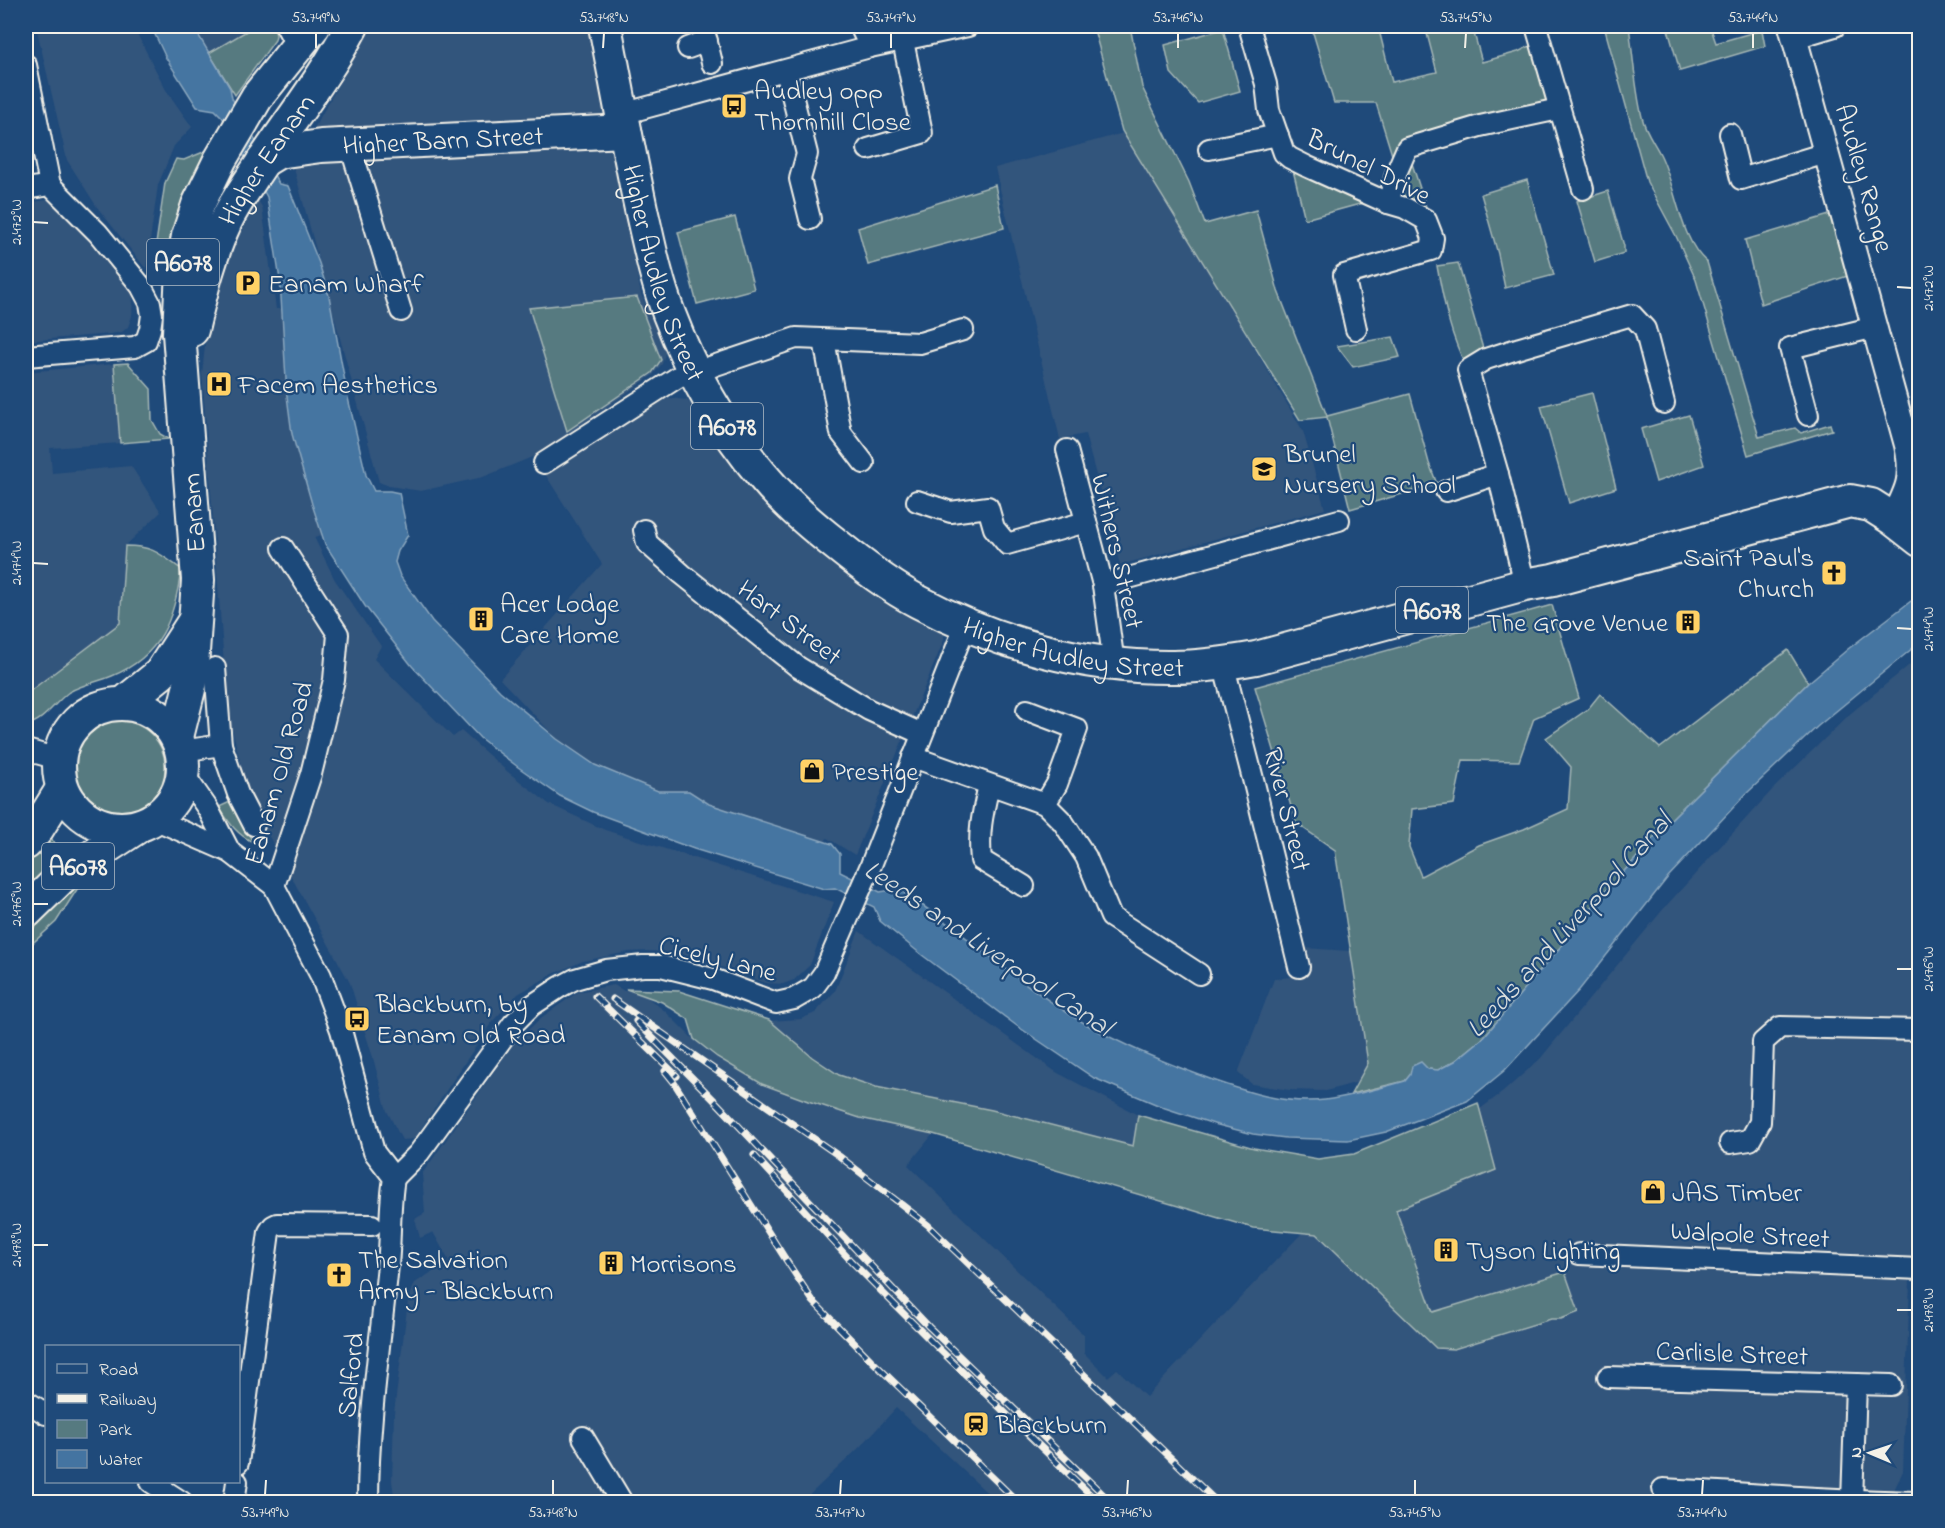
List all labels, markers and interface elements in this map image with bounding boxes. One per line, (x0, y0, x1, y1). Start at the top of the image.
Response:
text: 53.749°N (292, 7, 340, 29)
text: 53.748°N (579, 7, 629, 29)
text: 53.747°N (866, 7, 916, 29)
text: 53.746°N (1153, 7, 1203, 29)
text: 53.745°N (1440, 7, 1492, 29)
text: 53.744°N (1728, 7, 1778, 29)
place label: Audley opp Thornhill Close (754, 73, 912, 143)
street label: Higher Eanam (210, 87, 326, 233)
bus stop icon: Audley opp Thornhill Close (719, 91, 749, 121)
street label: Audley Range (1823, 100, 1903, 258)
street label: Higher Barn Street (342, 118, 544, 167)
street label: Brunel Drive (1298, 120, 1438, 217)
street label: Higher Audley Street (610, 161, 713, 389)
text: 2.472°W (6, 199, 28, 245)
road number: A6078 (147, 239, 219, 285)
text: 2.472°W (1918, 265, 1940, 311)
place label: Eanam Wharf (268, 266, 424, 305)
parking icon: Eanam Wharf (233, 268, 263, 298)
place label: Facem Aesthetics (237, 367, 438, 406)
hospital icon: Facem Aesthetics (204, 369, 234, 399)
road number: A6078 (691, 403, 763, 449)
place label: Brunel Nursery School (1283, 436, 1456, 506)
school or university icon: Brunel Nursery School (1249, 454, 1279, 484)
street label: Withers Street (1079, 470, 1152, 633)
street label: Eanam (173, 472, 218, 554)
place label: Saint Paul's Church (1683, 540, 1814, 610)
text: 2.474°W (6, 541, 28, 585)
church icon: Saint Paul's Church (1819, 558, 1849, 588)
street label: Hart Street (728, 572, 849, 676)
place label: Acer Lodge Care Home (500, 586, 620, 656)
road number: A6078 (1396, 587, 1468, 633)
building icon: Acer Lodge Care Home (466, 604, 496, 634)
place label: The Grove Venue (1486, 605, 1669, 644)
building icon: The Grove Venue (1673, 607, 1703, 637)
text: 2.474°W (1918, 607, 1940, 651)
street label: Higher Audley Street (956, 608, 1184, 689)
street label: Eanam Old Road (236, 677, 325, 870)
street label: River Street (1251, 744, 1320, 876)
place label: Prestige (832, 754, 919, 793)
shop icon: Prestige (797, 756, 827, 786)
water label: Leeds and Liverpool Canal (1458, 802, 1686, 1048)
road number: A6078 (42, 843, 114, 889)
water label: Leeds and Liverpool Canal (855, 851, 1122, 1050)
text: 2.476°W (6, 881, 28, 927)
street label: Cicely Lane (654, 927, 781, 994)
text: 2.476°W (1918, 946, 1940, 992)
place label: Blackburn, by Eanam Old Road (375, 986, 565, 1056)
bus stop icon: Blackburn, by Eanam Old Road (342, 1004, 372, 1034)
place label: JAS Timber (1672, 1175, 1803, 1214)
shop icon: JAS Timber (1638, 1177, 1668, 1207)
street label: Walpole Street (1669, 1213, 1830, 1260)
text: 2.478°W (6, 1223, 28, 1267)
place label: Tyson Lighting (1466, 1233, 1620, 1272)
building icon: Tyson Lighting (1431, 1235, 1461, 1265)
place label: The Salvation Army - Blackburn (358, 1242, 553, 1312)
place label: Morrisons (630, 1246, 737, 1285)
building icon: Morrisons (596, 1248, 626, 1278)
church icon: The Salvation Army - Blackburn (324, 1260, 354, 1290)
text: 2.478°W (1918, 1288, 1940, 1332)
street label: Salford (329, 1331, 376, 1420)
street label: Carlisle Street (1655, 1333, 1809, 1378)
legend (45, 1345, 240, 1483)
text: Road (99, 1358, 138, 1384)
text: Railway (99, 1388, 156, 1414)
place label: Blackburn (995, 1407, 1107, 1446)
station icon: Blackburn (961, 1409, 991, 1439)
text: Park (99, 1418, 132, 1444)
north arrow (1840, 1423, 1900, 1483)
text: N (1845, 1447, 1869, 1458)
text: Water (99, 1448, 143, 1474)
text: 53.749°N (241, 1502, 289, 1524)
text: 53.748°N (528, 1502, 578, 1524)
text: 53.747°N (815, 1502, 865, 1524)
text: 53.746°N (1102, 1502, 1152, 1524)
text: 53.745°N (1389, 1502, 1441, 1524)
text: 53.744°N (1677, 1502, 1727, 1524)

